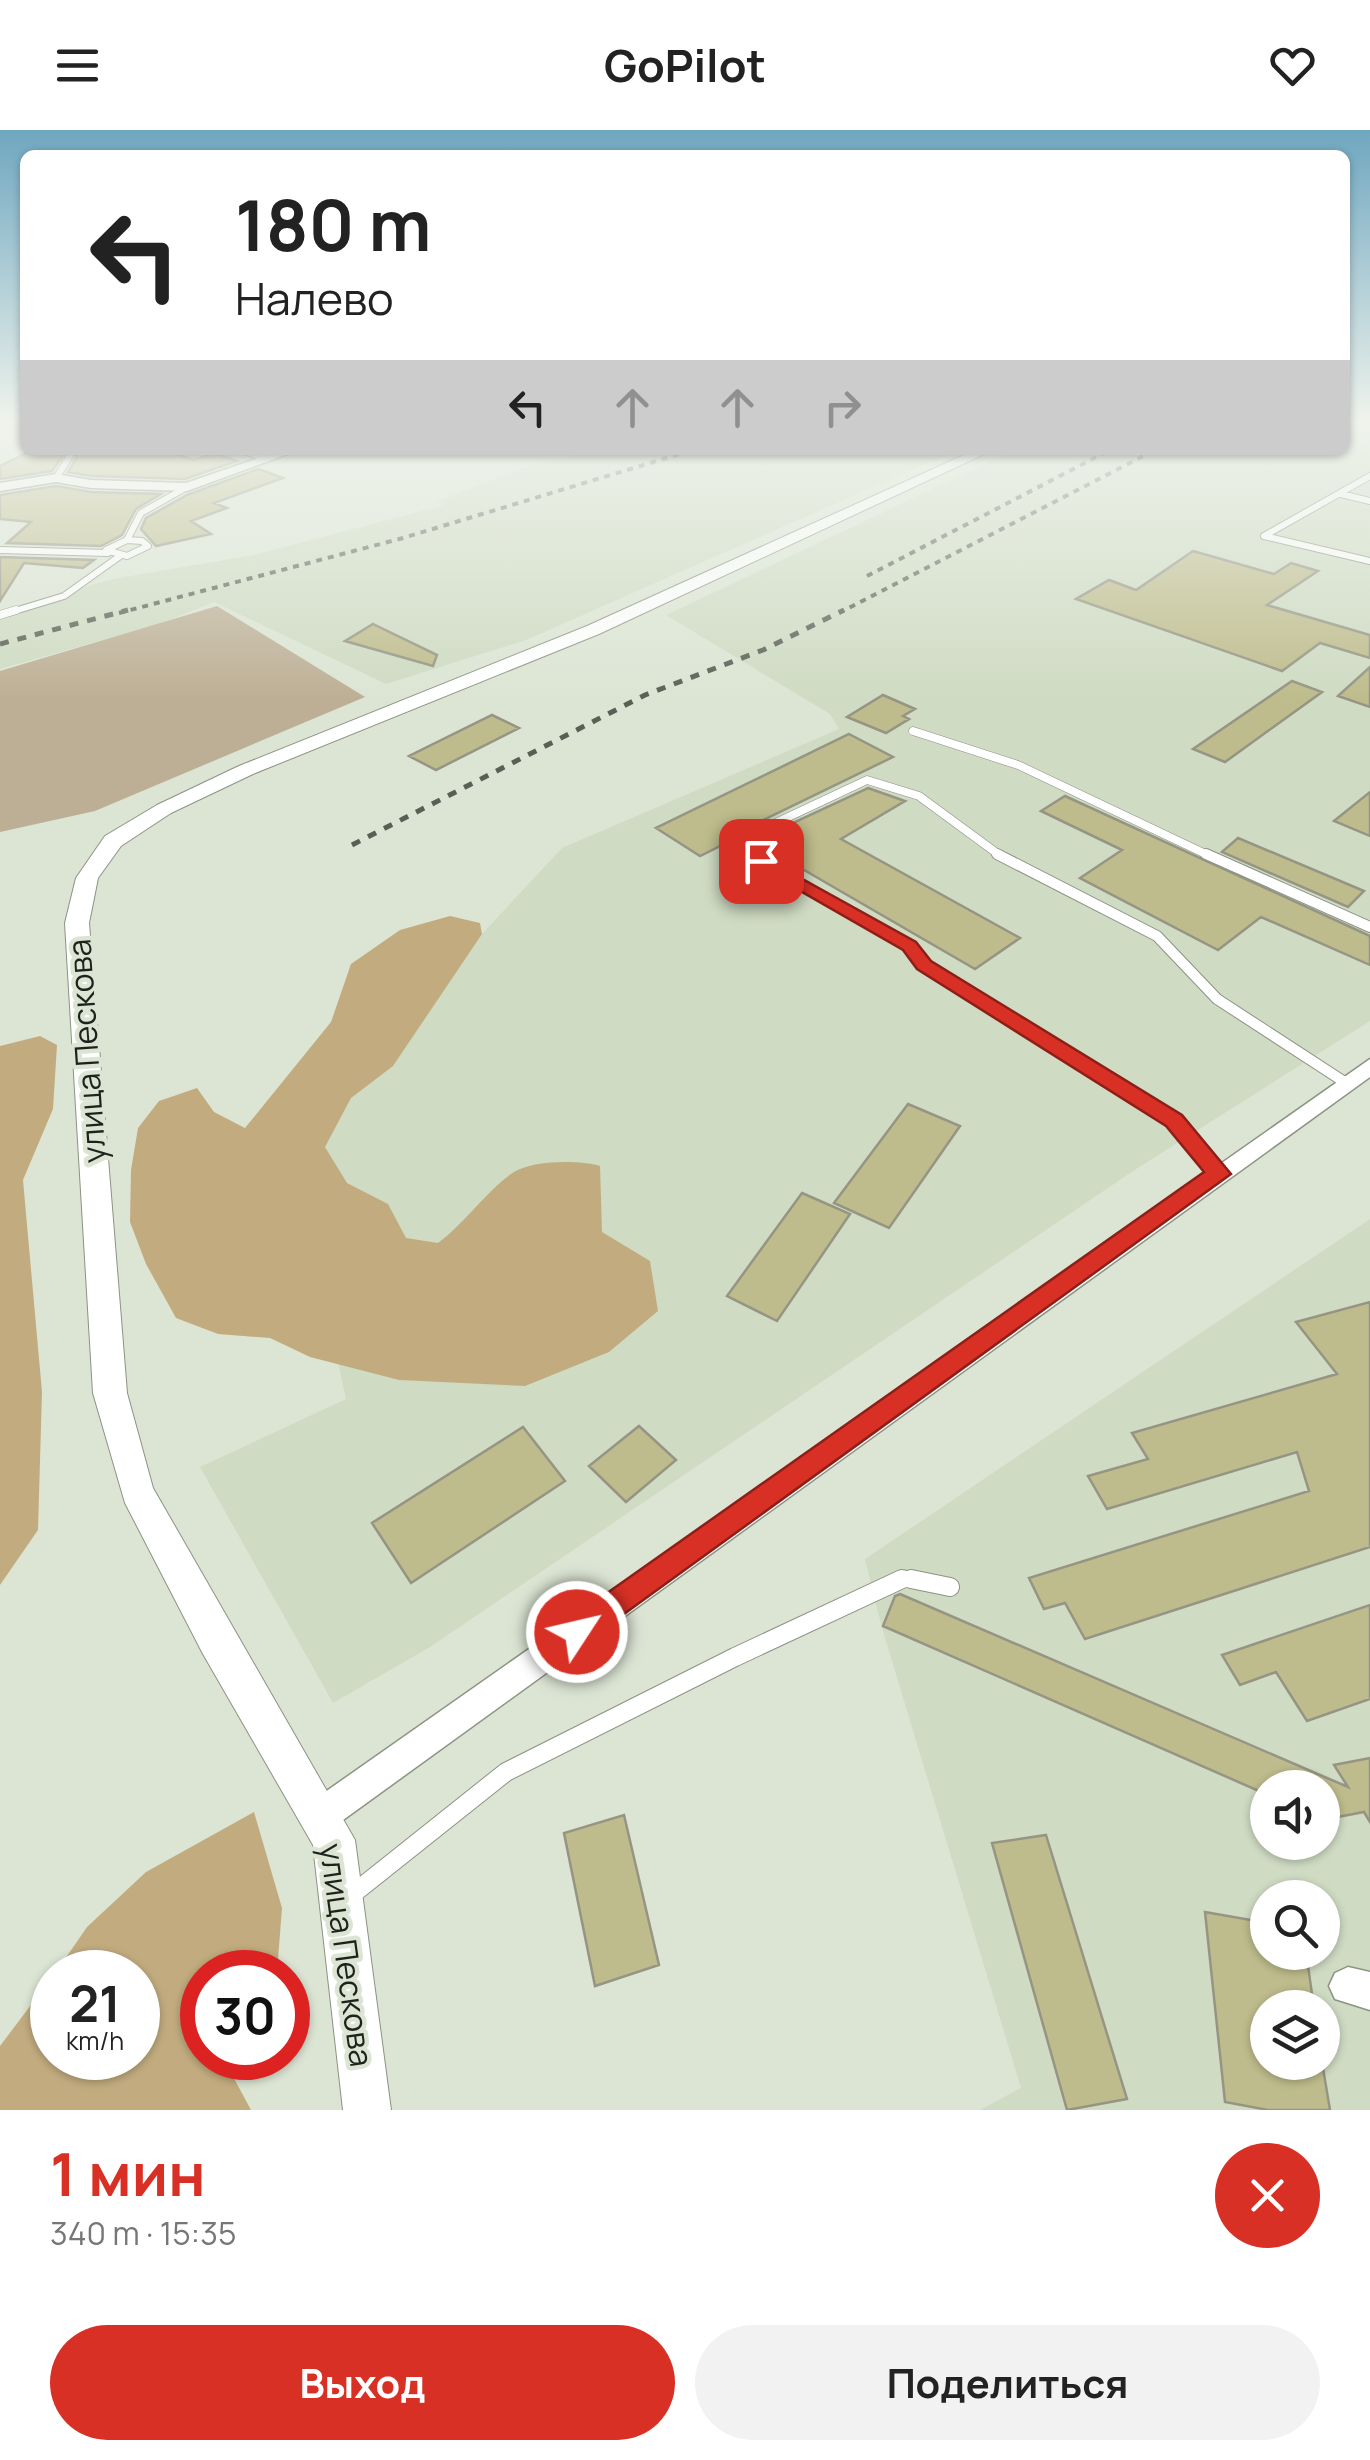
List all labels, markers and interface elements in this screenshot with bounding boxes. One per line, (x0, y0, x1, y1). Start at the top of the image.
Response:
text: GoPilot (604, 34, 766, 96)
icon: menu (50, 38, 105, 93)
icon: heart (1265, 38, 1320, 93)
text: 180 m (235, 176, 432, 272)
icon: left (70, 190, 200, 320)
text: Налево (235, 267, 394, 329)
icon: left (500, 380, 555, 435)
icon: ahead (605, 380, 660, 435)
icon: ahead (710, 380, 765, 435)
icon: right (815, 380, 870, 435)
pin (719, 819, 804, 904)
icon: arrive (734, 834, 789, 889)
street label: улица Пескова (56, 937, 116, 1165)
position arrow (525, 1580, 629, 1684)
map controls (1250, 1770, 1340, 2080)
button: sound (1250, 1770, 1340, 1860)
street label: улица Пескова (310, 1841, 384, 2069)
button: search (1250, 1880, 1340, 1970)
speed limit sign: 30 (180, 1950, 310, 2080)
text: 21 (69, 1969, 121, 2037)
button: layers (1250, 1990, 1340, 2080)
text: km/h (66, 2023, 124, 2058)
text: 1 мин (50, 2132, 206, 2214)
button: close (1215, 2143, 1320, 2248)
text: 340 m · 15:35 (50, 2211, 236, 2255)
button: Выход (50, 2325, 675, 2440)
button: Поделиться (695, 2325, 1320, 2440)

